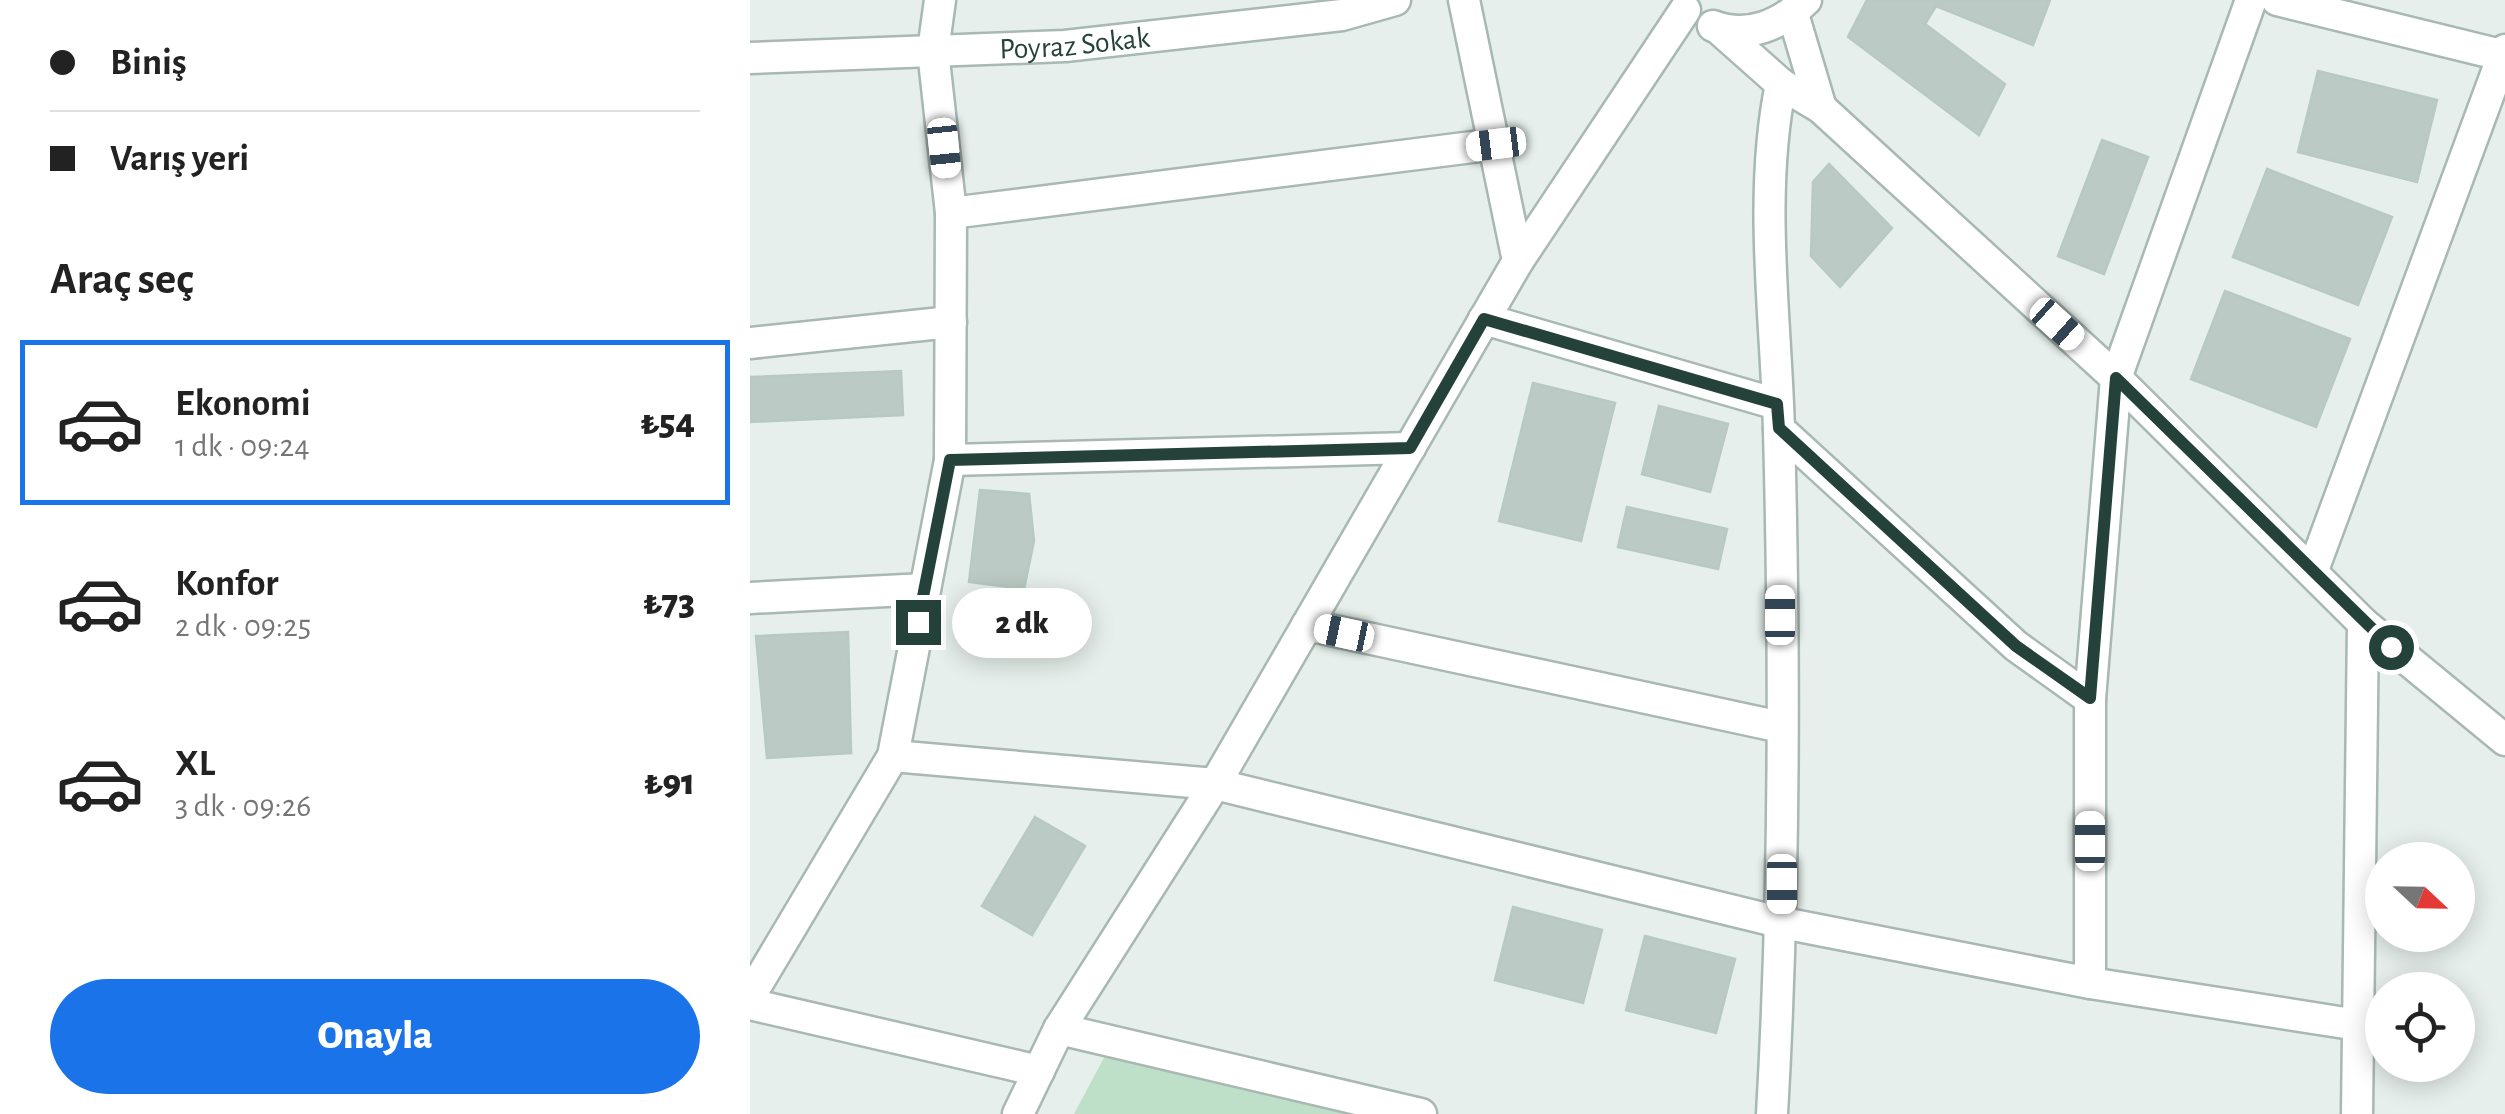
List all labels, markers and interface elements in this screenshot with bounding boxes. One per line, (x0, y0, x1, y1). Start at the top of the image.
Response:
street label: Poyraz Sokak (999, 23, 1152, 64)
text: Biniş (110, 44, 187, 82)
car (926, 117, 962, 179)
car (1464, 125, 1528, 163)
text: Varış yeri (110, 140, 249, 178)
text: Araç seç (50, 257, 194, 302)
car (2025, 293, 2089, 355)
icon: car (55, 378, 145, 468)
text: Ekonomi (175, 385, 311, 423)
text: ₺54 (641, 404, 695, 442)
text: 1 dk · 09:24 (175, 430, 310, 462)
icon: car (55, 558, 145, 648)
text: Konfor (175, 565, 279, 603)
text: ₺73 (643, 584, 695, 622)
car (1765, 585, 1795, 645)
callout: 2 dk (953, 587, 1093, 657)
route end (896, 600, 941, 645)
text: 2 dk (995, 607, 1049, 639)
text: 2 dk · 09:25 (175, 610, 311, 642)
car (1312, 612, 1376, 654)
route start (2369, 625, 2414, 670)
icon: car (55, 738, 145, 828)
text: XL (175, 745, 215, 783)
text: ₺91 (644, 764, 695, 802)
text: 3 dk · 09:26 (175, 790, 311, 822)
car (2075, 811, 2105, 871)
north arrow (2365, 842, 2475, 952)
map controls (2365, 842, 2475, 1082)
car (1767, 854, 1797, 914)
button: locate (2365, 972, 2475, 1082)
button: Onayla (50, 979, 700, 1094)

